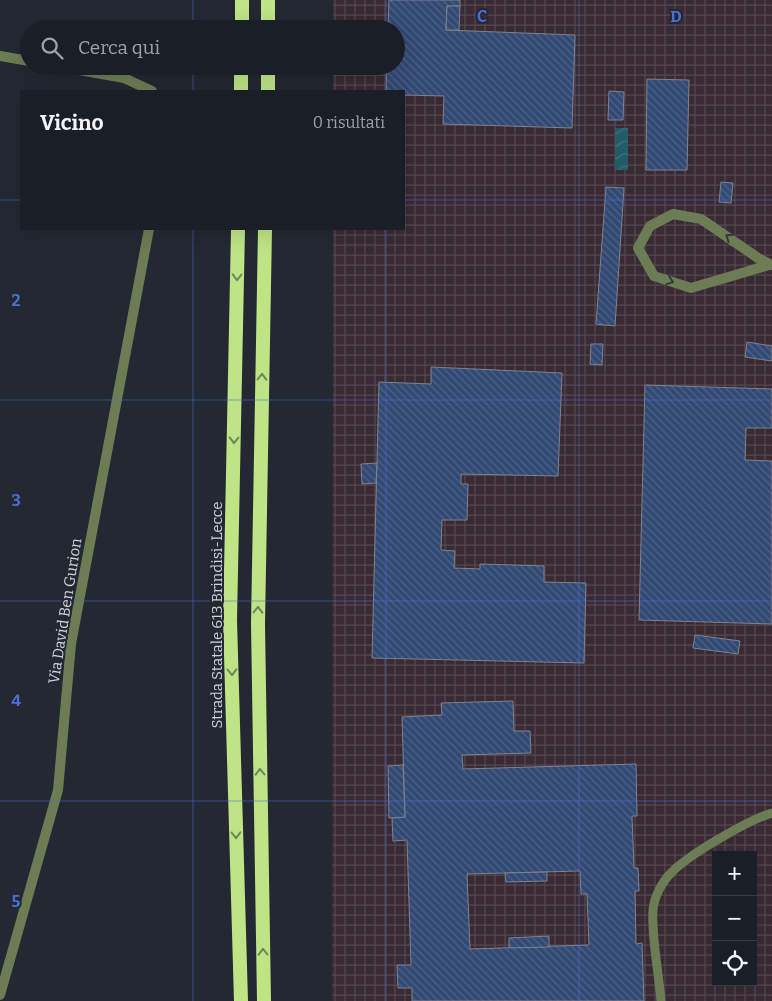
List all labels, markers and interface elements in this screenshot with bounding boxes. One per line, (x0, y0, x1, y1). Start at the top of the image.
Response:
text: C (477, 7, 487, 26)
text: D (670, 7, 682, 26)
search box (20, 20, 405, 75)
icon: search (38, 34, 66, 62)
text: Cerca qui (78, 36, 160, 59)
text: Vicino (40, 110, 104, 136)
text: 0 risultati (313, 113, 385, 132)
one-way arrow (726, 234, 735, 243)
one-way arrow (232, 274, 242, 282)
one-way arrow (665, 275, 673, 285)
text: 2 (11, 291, 21, 310)
one-way arrow (257, 373, 267, 381)
one-way arrow (229, 436, 239, 444)
text: 3 (11, 491, 21, 510)
street label: Strada Statale 613 Brindisi-Lecce (208, 502, 226, 729)
street label: Via David Ben Gurion (45, 536, 85, 685)
one-way arrow (253, 606, 263, 614)
one-way arrow (226, 669, 237, 677)
text: 4 (11, 691, 21, 710)
one-way arrow (255, 768, 265, 776)
one-way arrow (230, 831, 241, 839)
map controls (712, 851, 757, 986)
button: + (712, 851, 757, 896)
text: 5 (12, 892, 21, 911)
button: − (712, 896, 757, 941)
button: locate (712, 941, 757, 986)
one-way arrow (258, 948, 268, 956)

